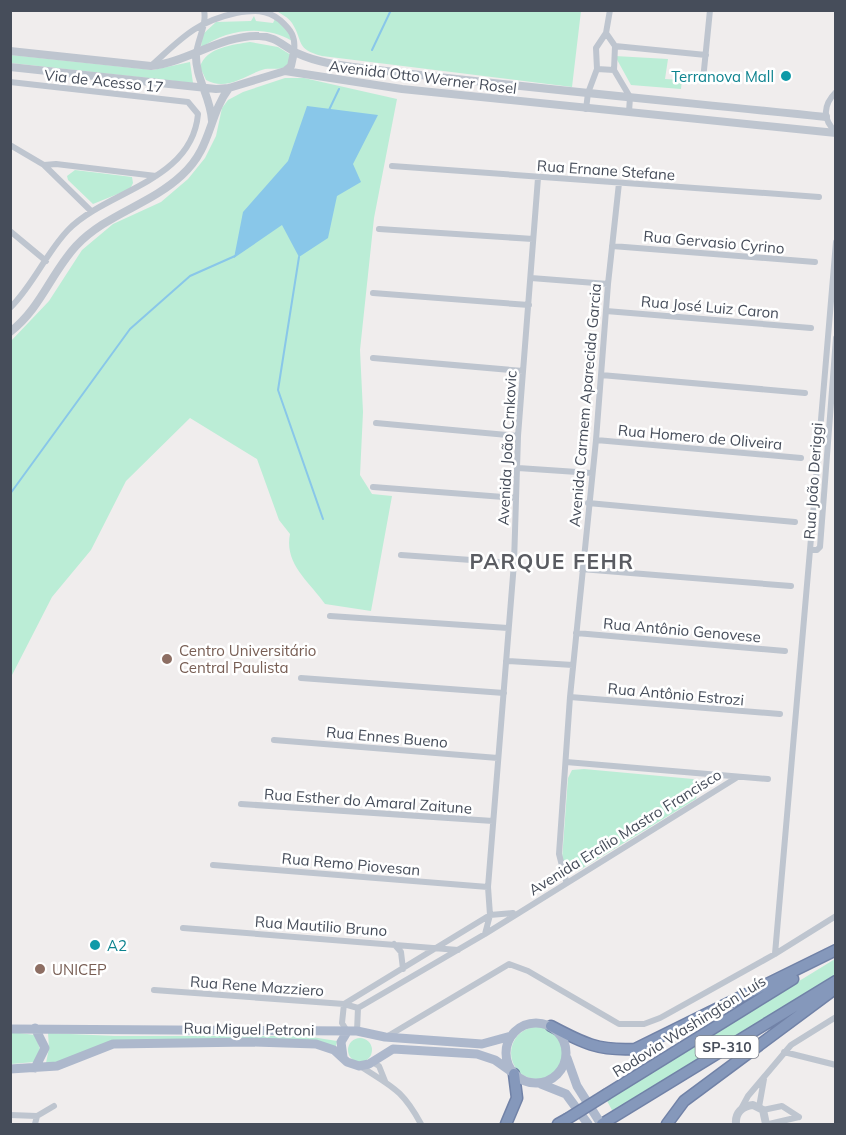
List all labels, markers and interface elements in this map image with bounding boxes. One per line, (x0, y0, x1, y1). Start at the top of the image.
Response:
street label: Avenida Otto Werner Rosel (328, 56, 518, 98)
street label: Via de Acesso 17 (43, 65, 165, 97)
place label: Terranova Mall (671, 67, 774, 86)
marker: Terranova Mall (779, 69, 793, 83)
street label: Rua Ernane Stefane (536, 156, 676, 184)
street label: Rua Gervasio Cyrino (643, 226, 785, 258)
street label: Avenida Carmem Aparecida Garcia (565, 282, 605, 528)
street label: Rua José Luiz Caron (640, 291, 780, 323)
street label: Avenida João Crnkovic (493, 370, 521, 526)
street label: Rua Homero de Oliveira (617, 420, 783, 454)
street label: Rua João Deriggi (799, 422, 827, 540)
district label: PARQUE FEHR (469, 548, 635, 574)
street label: Rua Antônio Genovese (602, 614, 762, 646)
place label: Centro Universitário Central Paulista (179, 641, 316, 677)
marker: Centro Universitário Central Paulista (160, 652, 174, 666)
street label: Rua Antônio Estrozi (607, 679, 745, 709)
street label: Rua Ennes Bueno (325, 722, 449, 752)
street label: Avenida Ercílio Mastro Francisco (525, 765, 725, 899)
street label: Rua Esther do Amaral Zaitune (263, 784, 473, 818)
street label: Rua Remo Piovesan (281, 848, 421, 880)
street label: Rua Mautilio Bruno (254, 912, 388, 940)
place label: A2 (107, 936, 127, 955)
marker: A2 (88, 938, 102, 952)
place label: UNICEP (52, 960, 107, 979)
marker: UNICEP (33, 962, 47, 976)
street label: Rodovia Washington Luís (609, 971, 769, 1081)
street label: Rua Rene Mazziero (189, 972, 325, 1000)
street label: Rua Miguel Petroni (183, 1018, 315, 1040)
road number: SP-310 (696, 1036, 758, 1058)

